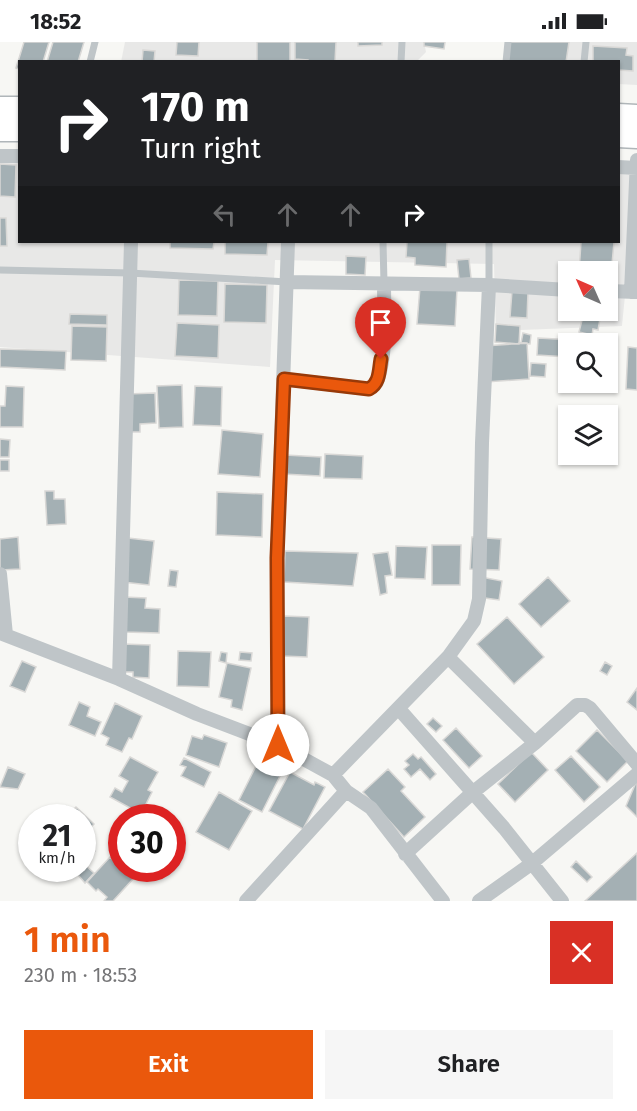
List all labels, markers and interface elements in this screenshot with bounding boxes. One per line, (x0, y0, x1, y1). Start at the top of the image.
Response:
text: 18:52 (30, 8, 81, 35)
text: 170 m (141, 82, 250, 132)
icon: right (42, 84, 120, 162)
text: Turn right (141, 133, 261, 165)
icon: left (208, 198, 241, 231)
icon: ahead (271, 198, 304, 231)
icon: ahead (334, 198, 367, 231)
icon: right (397, 198, 430, 231)
north arrow (558, 261, 618, 321)
map controls (558, 261, 618, 465)
pin (355, 297, 406, 359)
icon: arrive (364, 306, 397, 339)
button: search (558, 333, 618, 393)
button: layers (558, 405, 618, 465)
position arrow (246, 713, 310, 777)
speed limit sign: 30 (108, 804, 186, 882)
text: 21 (43, 818, 71, 854)
text: km/h (38, 849, 76, 867)
text: 1 min (24, 918, 111, 962)
button: close (550, 921, 613, 984)
text: 230 m · 18:53 (24, 963, 137, 987)
button: Exit (24, 1030, 313, 1099)
button: Share (325, 1030, 613, 1099)

